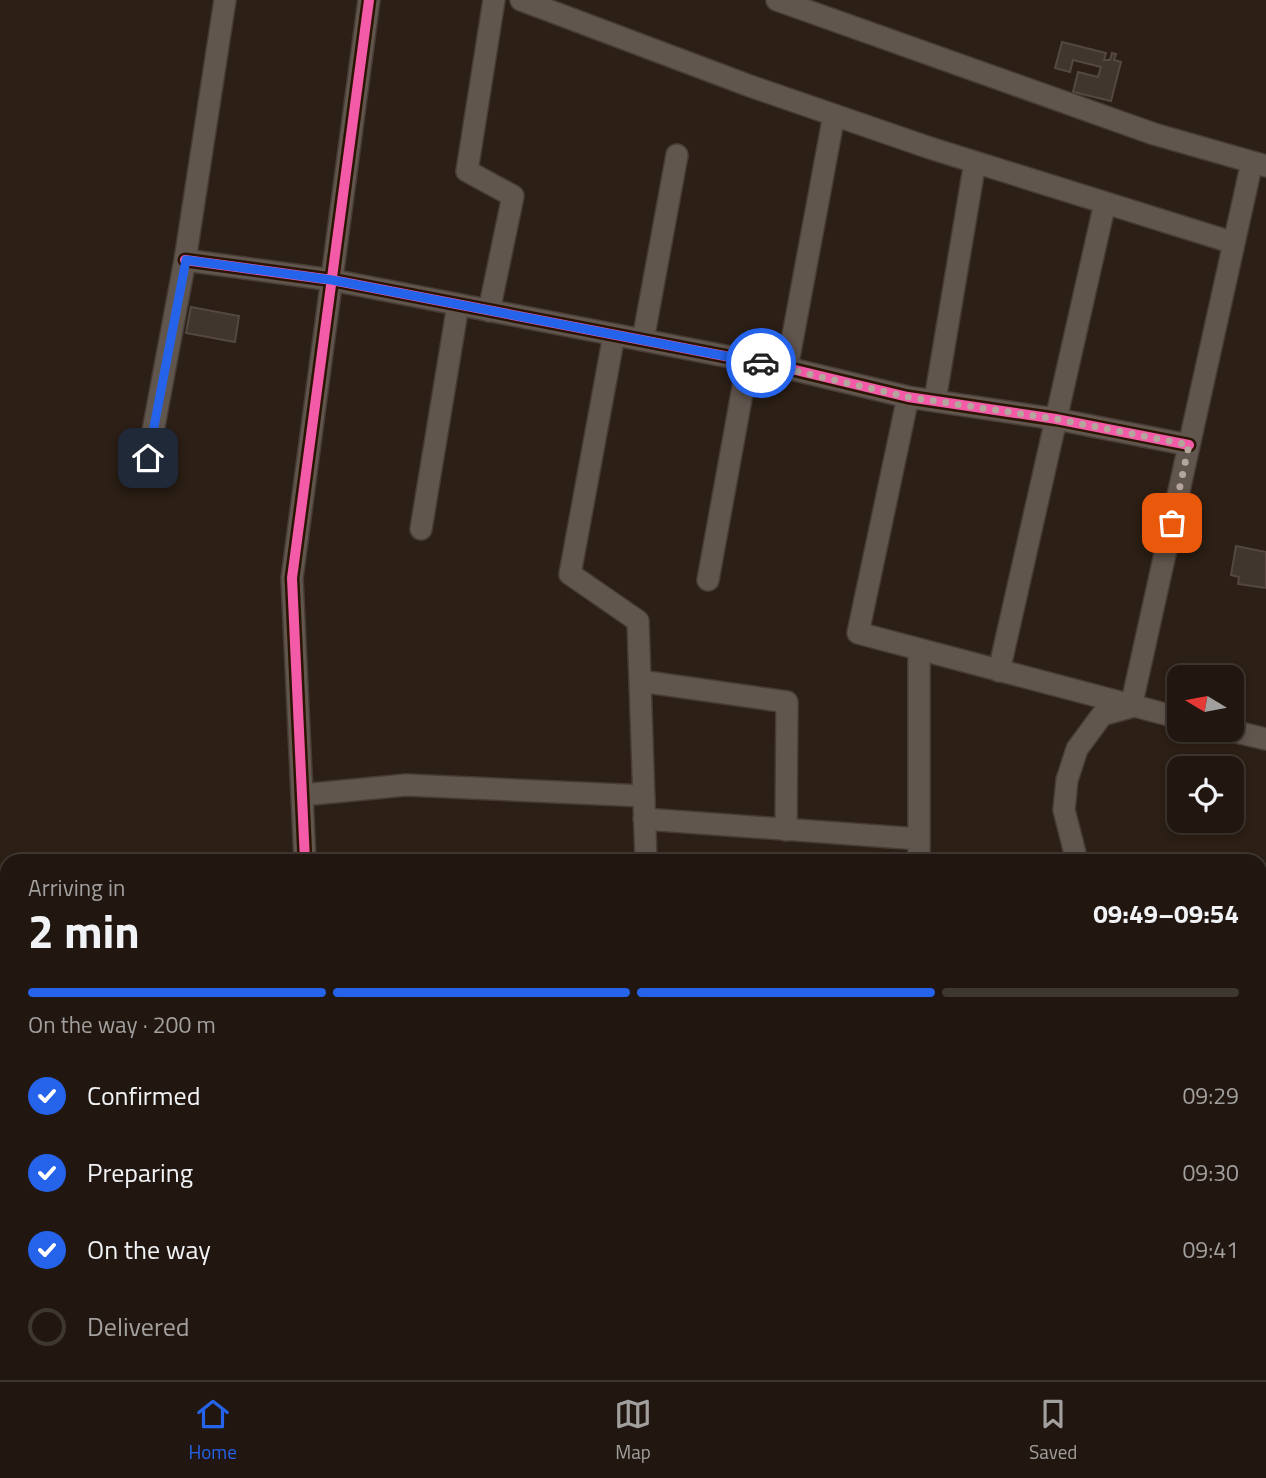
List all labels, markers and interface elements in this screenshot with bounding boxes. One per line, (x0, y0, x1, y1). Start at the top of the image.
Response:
courier (726, 328, 796, 398)
icon: car (742, 344, 780, 382)
pin (118, 428, 178, 488)
icon: home (129, 439, 167, 477)
pin (1142, 493, 1202, 553)
icon: bag (1153, 504, 1191, 542)
north arrow (1167, 665, 1244, 742)
map controls (1167, 665, 1244, 833)
button: locate (1167, 756, 1244, 833)
text: Arriving in (28, 870, 125, 905)
text: 09:49–09:54 (1093, 894, 1239, 933)
text: 2 min (28, 896, 140, 966)
text: On the way · 200 m (28, 1007, 216, 1042)
text: Confirmed (87, 1076, 201, 1115)
icon: check (28, 1077, 66, 1115)
text: 09:29 (1182, 1078, 1239, 1113)
text: Preparing (87, 1153, 193, 1192)
icon: check (28, 1154, 66, 1192)
text: 09:30 (1182, 1155, 1239, 1190)
text: On the way (87, 1230, 211, 1269)
icon: check (28, 1231, 66, 1269)
text: 09:41 (1182, 1232, 1239, 1267)
text: Delivered (87, 1307, 190, 1346)
tab: Home (189, 1395, 237, 1466)
tab: Map (614, 1395, 652, 1466)
tab: Saved (1029, 1395, 1077, 1466)

